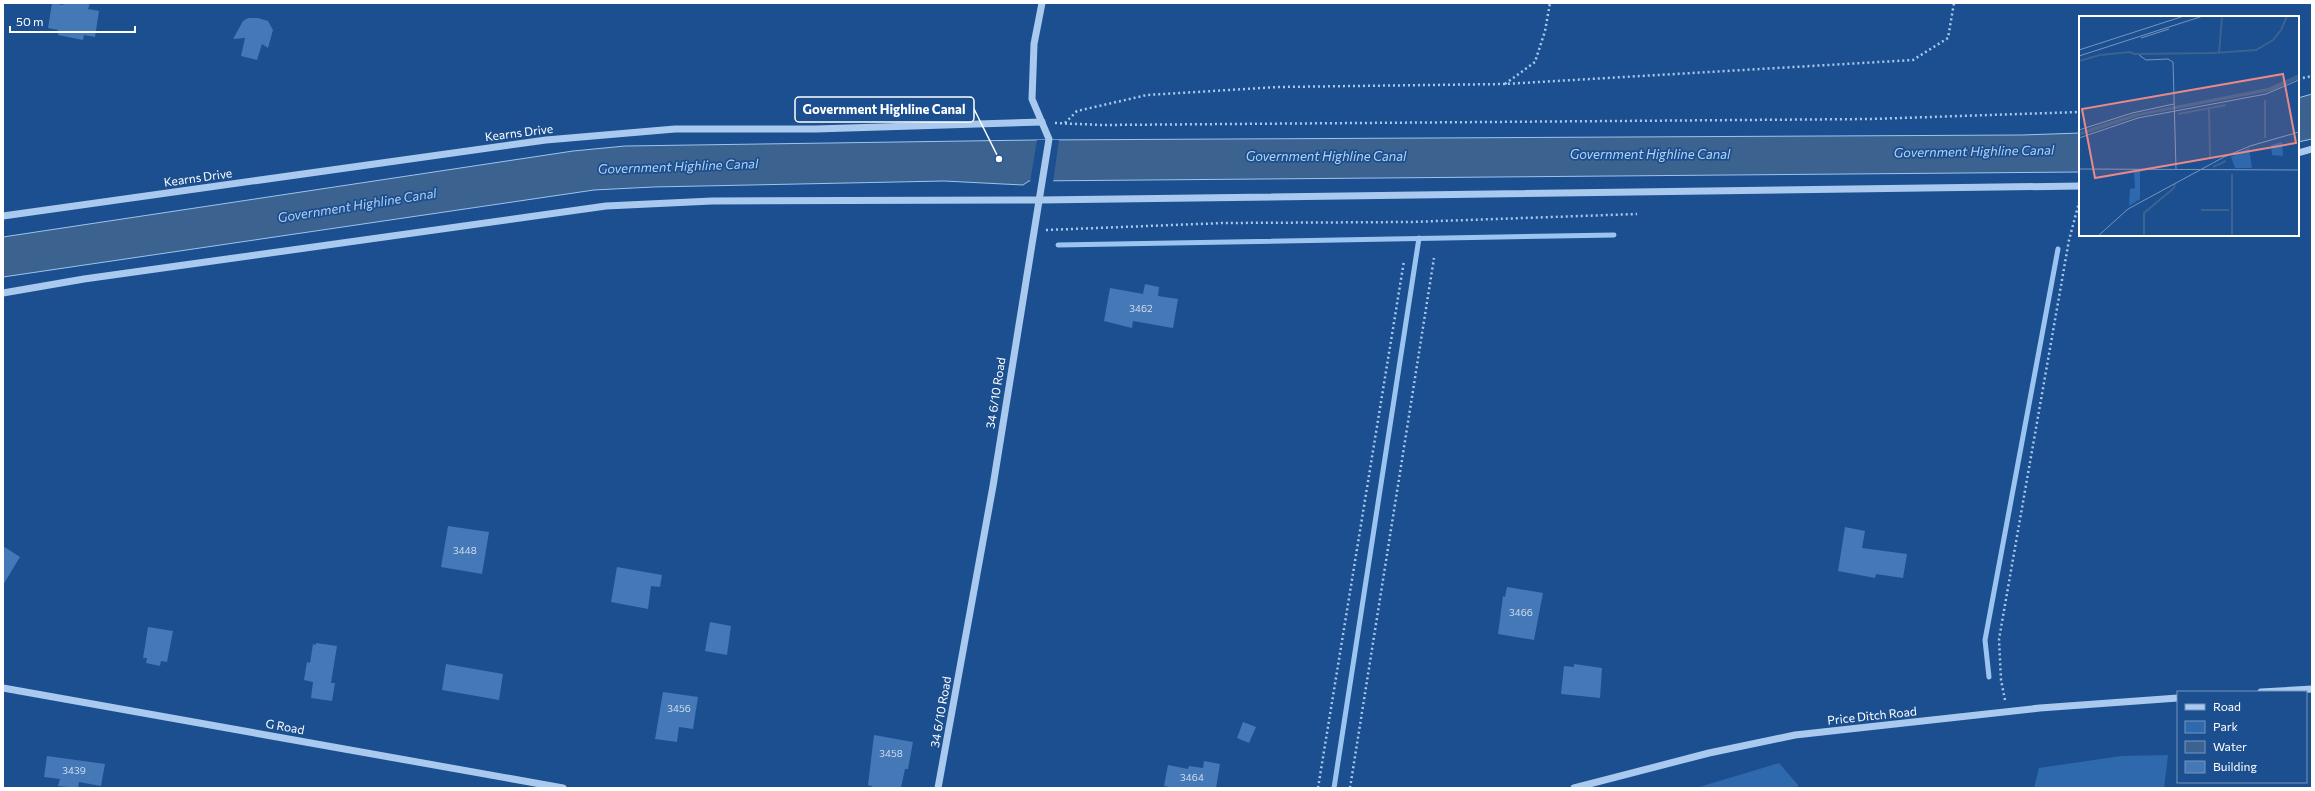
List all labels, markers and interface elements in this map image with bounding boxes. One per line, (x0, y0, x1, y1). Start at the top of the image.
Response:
scale bar (10, 8, 135, 34)
text: 50 m (16, 14, 44, 28)
inset map (2079, 16, 2299, 236)
callout: Government Highline Canal (795, 97, 974, 122)
text: Government Highline Canal (803, 101, 965, 117)
street label: Kearns Drive (484, 121, 554, 143)
water label: Government Highline Canal (1894, 142, 2055, 160)
water label: Government Highline Canal (1570, 146, 1731, 162)
water label: Government Highline Canal (1246, 148, 1407, 164)
water label: Government Highline Canal (597, 155, 759, 177)
street label: Kearns Drive (163, 165, 233, 189)
water label: Government Highline Canal (276, 184, 438, 225)
house number: 3462 (1129, 302, 1153, 314)
street label: 34 6/10 Road (982, 356, 1008, 430)
house number: 3448 (453, 544, 477, 556)
house number: 3466 (1509, 606, 1533, 618)
street label: 34 6/10 Road (927, 675, 953, 749)
legend (2177, 691, 2307, 783)
text: Road (2213, 699, 2241, 713)
house number: 3456 (667, 702, 691, 714)
street label: Price Ditch Road (1826, 703, 1917, 727)
street label: G Road (265, 716, 306, 736)
text: Park (2213, 719, 2239, 733)
text: Water (2213, 739, 2247, 753)
house number: 3458 (879, 747, 903, 759)
text: Building (2213, 759, 2257, 773)
house number: 3439 (62, 764, 86, 776)
house number: 3464 (1180, 771, 1204, 783)

